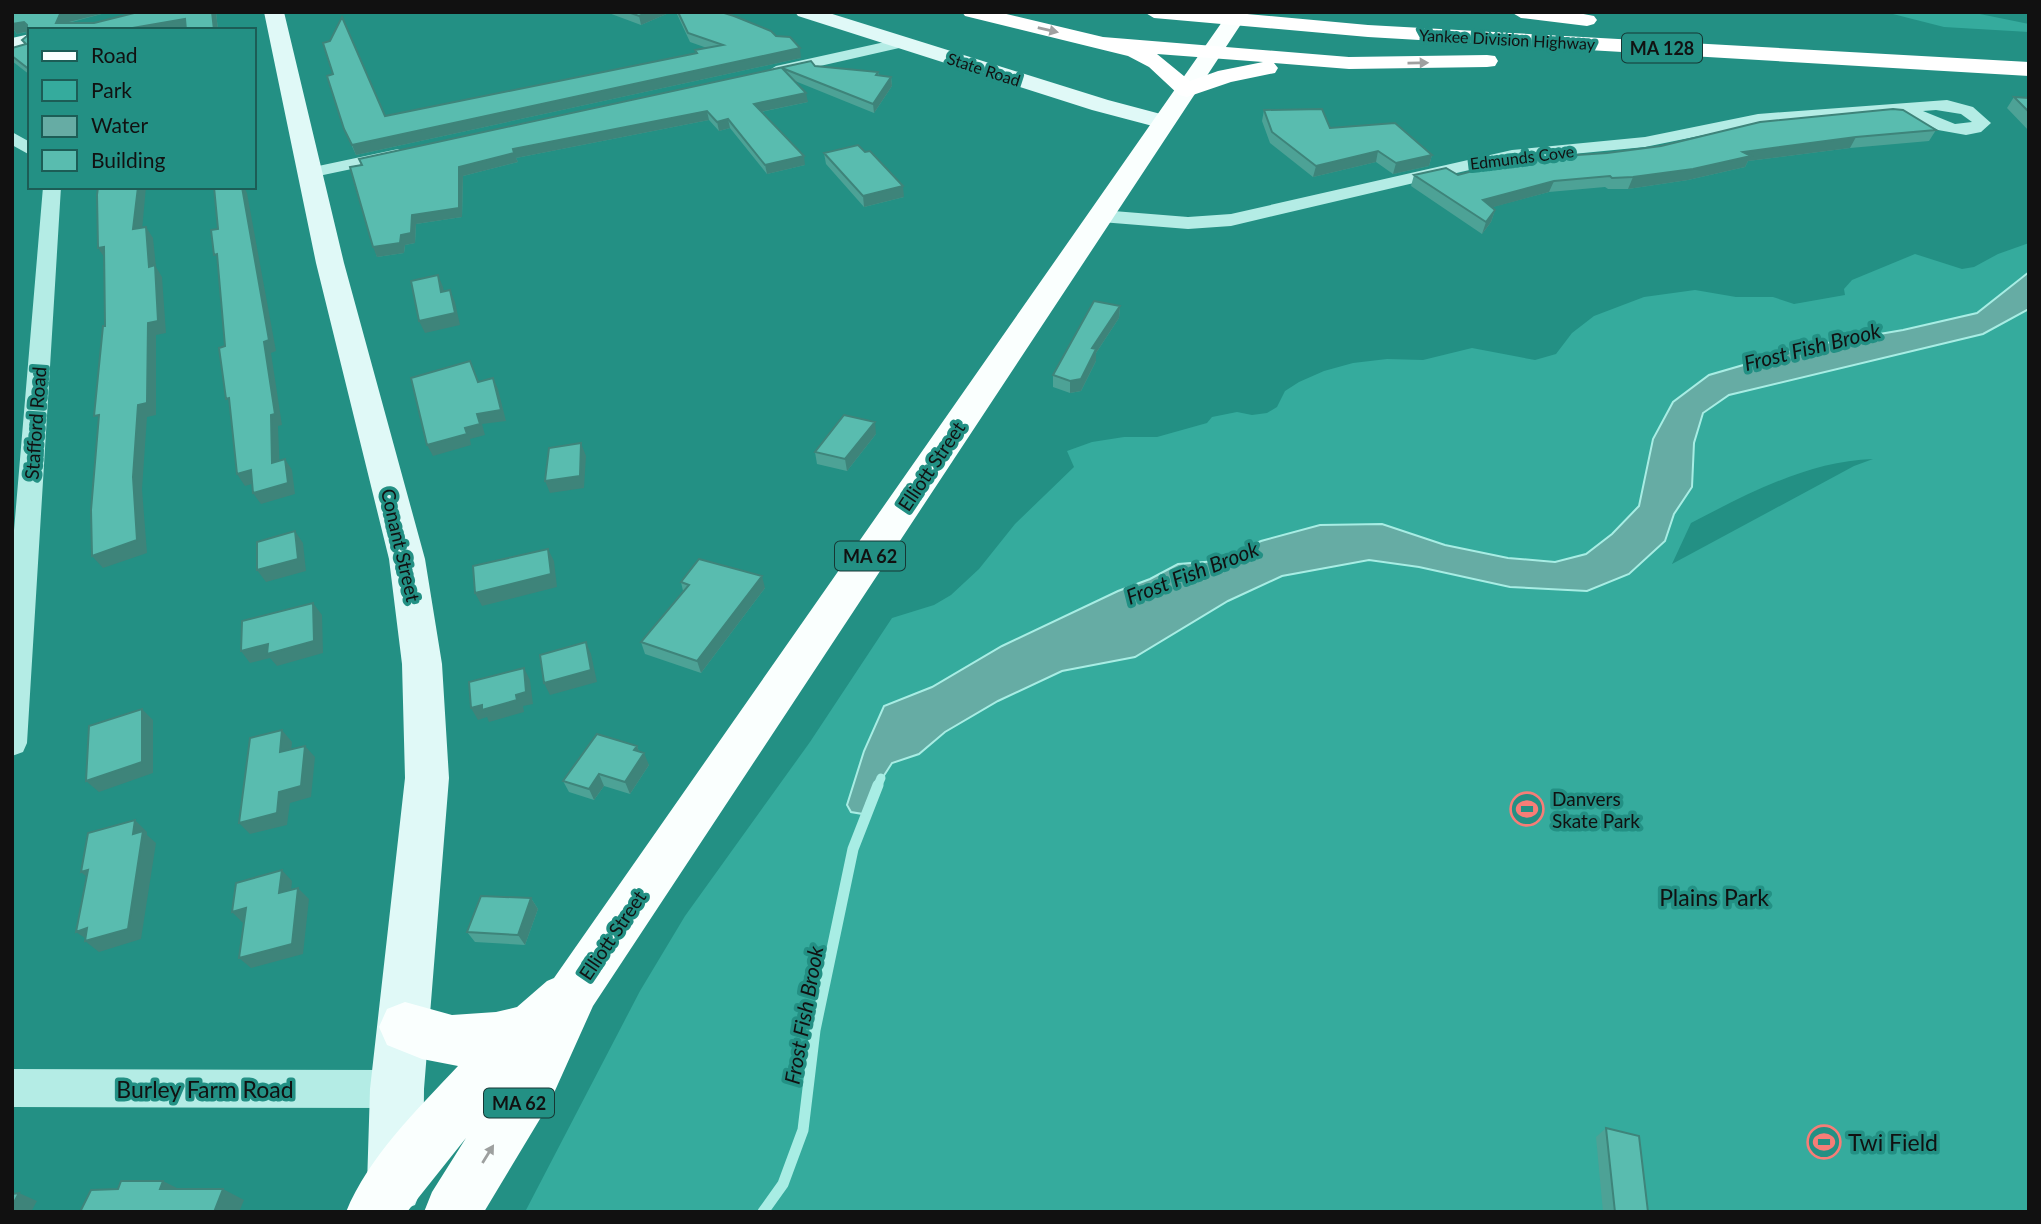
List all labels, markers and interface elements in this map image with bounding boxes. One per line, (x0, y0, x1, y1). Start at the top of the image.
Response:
one-way arrow (1037, 25, 1059, 36)
street label: Yankee Division Highway (1419, 25, 1596, 53)
legend (28, 28, 256, 189)
road number: MA 128 (1622, 33, 1702, 62)
text: Road (91, 42, 138, 67)
street label: State Road (945, 48, 1023, 90)
one-way arrow (1407, 57, 1429, 68)
text: Park (91, 77, 132, 102)
text: Water (91, 112, 148, 137)
street label: Edmunds Cove (1469, 141, 1575, 173)
text: Building (91, 147, 166, 172)
water label: Frost Fish Brook (1741, 317, 1884, 375)
street label: Stafford Road (20, 366, 50, 480)
street label: Elliott Street (893, 417, 969, 515)
street label: Conant Street (377, 486, 425, 604)
water label: Frost Fish Brook (1122, 535, 1263, 609)
road number: MA 62 (835, 542, 905, 570)
place label: Danvers Skate Park (1552, 787, 1640, 832)
sports icon: Danvers Skate Park (1508, 790, 1546, 828)
park label: Plains Park (1659, 883, 1769, 911)
street label: Elliott Street (574, 886, 650, 984)
water label: Frost Fish Brook (779, 943, 828, 1086)
street label: Burley Farm Road (116, 1075, 294, 1103)
road number: MA 62 (484, 1088, 554, 1118)
sports icon: Twi Field (1805, 1123, 1843, 1161)
place label: Twi Field (1848, 1128, 1938, 1156)
one-way arrow (481, 1144, 494, 1163)

